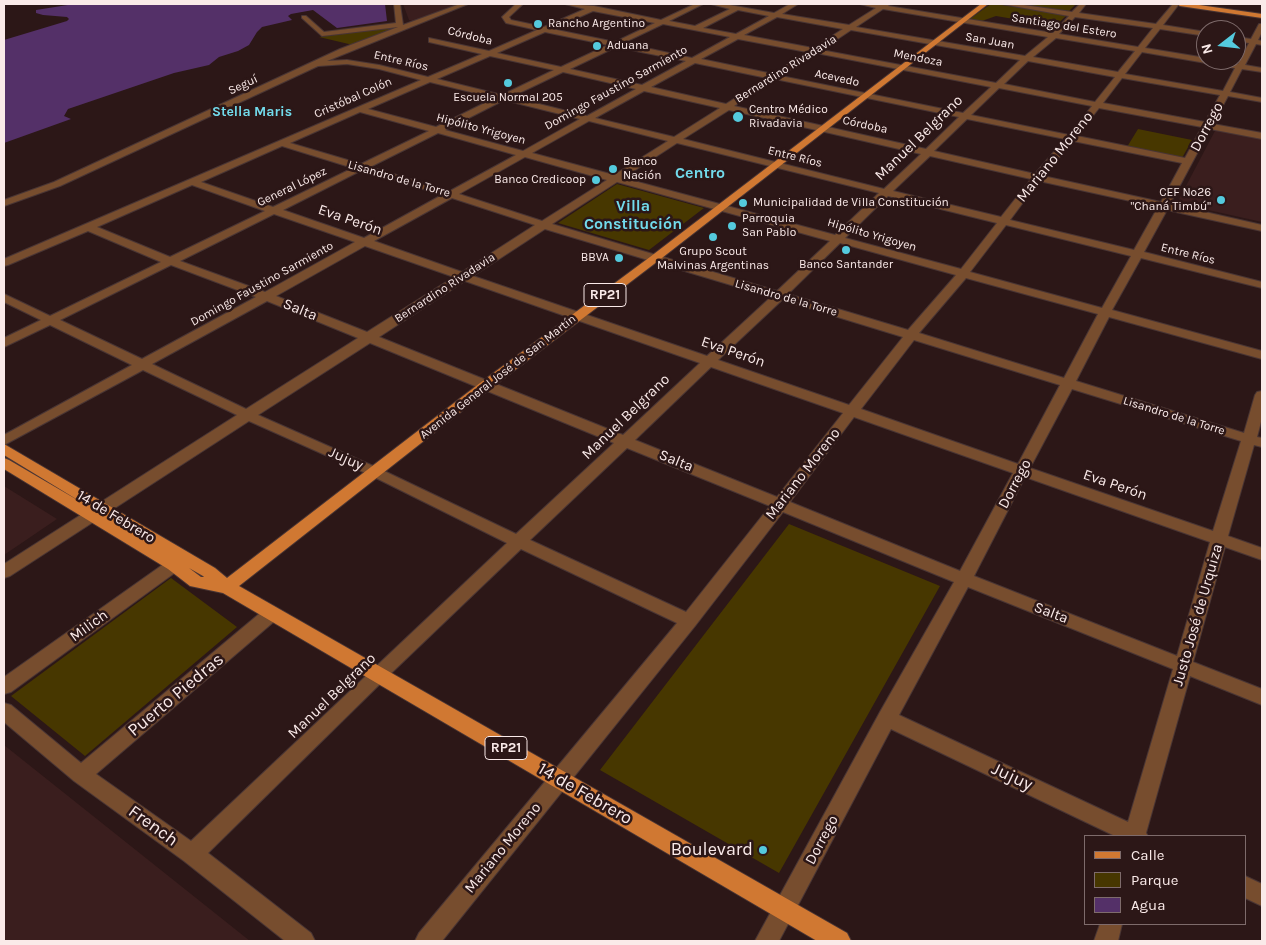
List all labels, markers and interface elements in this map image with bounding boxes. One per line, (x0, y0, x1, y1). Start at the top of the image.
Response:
street label: Santiago del Estero (1010, 11, 1118, 41)
place label: Rancho Argentino (548, 17, 645, 31)
marker: Rancho Argentino (532, 18, 544, 30)
north arrow (1196, 20, 1246, 70)
street label: Córdoba (446, 23, 494, 49)
street label: San Juan (964, 30, 1016, 52)
street label: Bernardino Rivadavia (733, 32, 839, 106)
place label: Aduana (607, 39, 649, 53)
marker: Aduana (591, 40, 603, 52)
text: N (1198, 42, 1217, 56)
street label: Domingo Faustino Sarmiento (542, 43, 690, 133)
street label: Mendoza (892, 46, 944, 70)
street label: Entre Ríos (372, 48, 430, 74)
street label: Acevedo (813, 66, 861, 90)
street label: Seguí (226, 72, 260, 98)
street label: Cristóbal Colón (312, 74, 394, 122)
marker: Escuela Normal 205 (502, 77, 514, 89)
place label: Escuela Normal 205 (453, 91, 563, 105)
street label: Manuel Belgrano (871, 92, 967, 184)
street label: Dorrego (1187, 99, 1227, 155)
place label: Centro Médico Rivadavia (749, 103, 828, 131)
district label: Stella Maris (212, 104, 292, 120)
street label: Mariano Moreno (1013, 108, 1097, 206)
street label: Hipólito Yrigoyen (435, 110, 527, 148)
marker: Centro Médico Rivadavia (731, 110, 745, 124)
street label: Córdoba (841, 113, 889, 137)
street label: Entre Ríos (766, 143, 824, 171)
place label: Banco Nación (623, 155, 661, 183)
street label: Lisandro de la Torre (346, 158, 452, 200)
marker: Banco Nación (607, 163, 619, 175)
district label: Centro (675, 163, 725, 183)
street label: General López (255, 164, 329, 210)
place label: Banco Credicoop (494, 173, 586, 187)
marker: Banco Credicoop (590, 174, 602, 186)
place label: CEF Nº26 "Chaná Timbú" (1131, 186, 1211, 214)
marker: CEF Nº26 "Chaná Timbú" (1215, 194, 1227, 206)
district label: Villa Constitución (584, 196, 682, 234)
place label: Municipalidad de Villa Constitución (753, 196, 949, 210)
marker: Municipalidad de Villa Constitución (737, 197, 749, 209)
street label: Eva Perón (316, 201, 384, 239)
place label: Parroquia San Pablo (742, 212, 796, 240)
street label: Hipólito Yrigoyen (826, 215, 918, 255)
marker: Parroquia San Pablo (726, 220, 738, 232)
marker: Grupo Scout Malvinas Argentinas (707, 231, 719, 243)
street label: Domingo Faustino Sarmiento (188, 239, 336, 329)
street label: Entre Ríos (1159, 240, 1217, 268)
marker: Banco Santander (840, 244, 852, 256)
place label: Grupo Scout Malvinas Argentinas (657, 245, 769, 273)
street label: Bernardino Rivadavia (392, 250, 498, 326)
place label: BBVA (581, 251, 609, 265)
marker: BBVA (613, 252, 625, 264)
place label: Banco Santander (799, 258, 893, 272)
street label: Lisandro de la Torre (733, 277, 839, 319)
road number: RP21 (584, 284, 626, 306)
street label: Salta (280, 295, 320, 325)
street label: Avenida General José de San Martín (417, 312, 579, 442)
street label: Eva Perón (699, 333, 767, 371)
street label: Manuel Belgrano (578, 371, 674, 463)
street label: Lisandro de la Torre (1121, 394, 1227, 438)
street label: Mariano Moreno (762, 425, 844, 523)
street label: Jujuy (326, 443, 366, 475)
street label: Salta (656, 446, 696, 476)
street label: Dorrego (995, 456, 1035, 512)
street label: Eva Perón (1081, 466, 1149, 504)
street label: 14 de Febrero (74, 487, 158, 547)
street label: Justo José de Urquiza (1169, 542, 1227, 688)
street label: Salta (1031, 598, 1071, 628)
street label: Milich (66, 606, 112, 646)
street label: Puerto Piedras (124, 649, 228, 741)
street label: Manuel Belgrano (284, 650, 380, 742)
road number: RP21 (485, 736, 527, 760)
street label: 14 de Febrero (534, 758, 636, 830)
street label: Jujuy (988, 758, 1036, 796)
street label: Mariano Moreno (461, 799, 545, 897)
street label: French (124, 801, 182, 851)
street label: Dorrego (802, 812, 842, 868)
legend (1084, 835, 1246, 925)
place label: Boulevard (671, 839, 753, 861)
marker: Boulevard (757, 844, 769, 856)
text: Calle (1131, 846, 1165, 864)
text: Parque (1131, 871, 1179, 889)
text: Agua (1131, 896, 1165, 914)

